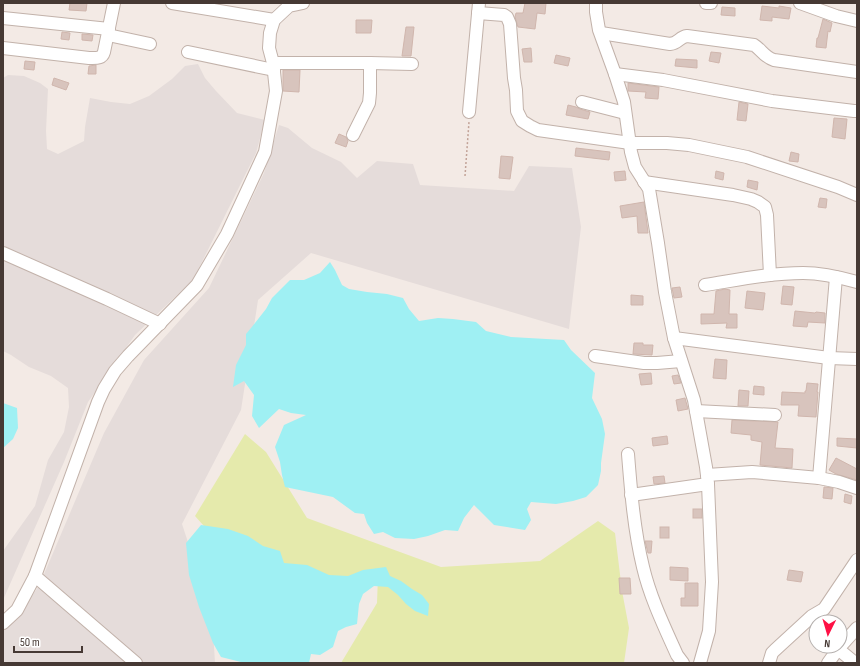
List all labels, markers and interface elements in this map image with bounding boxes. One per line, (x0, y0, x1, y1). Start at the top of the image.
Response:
north arrow (808, 614, 848, 654)
scale bar (14, 628, 82, 654)
text: 50 m (20, 635, 40, 650)
text: N (824, 637, 831, 650)

